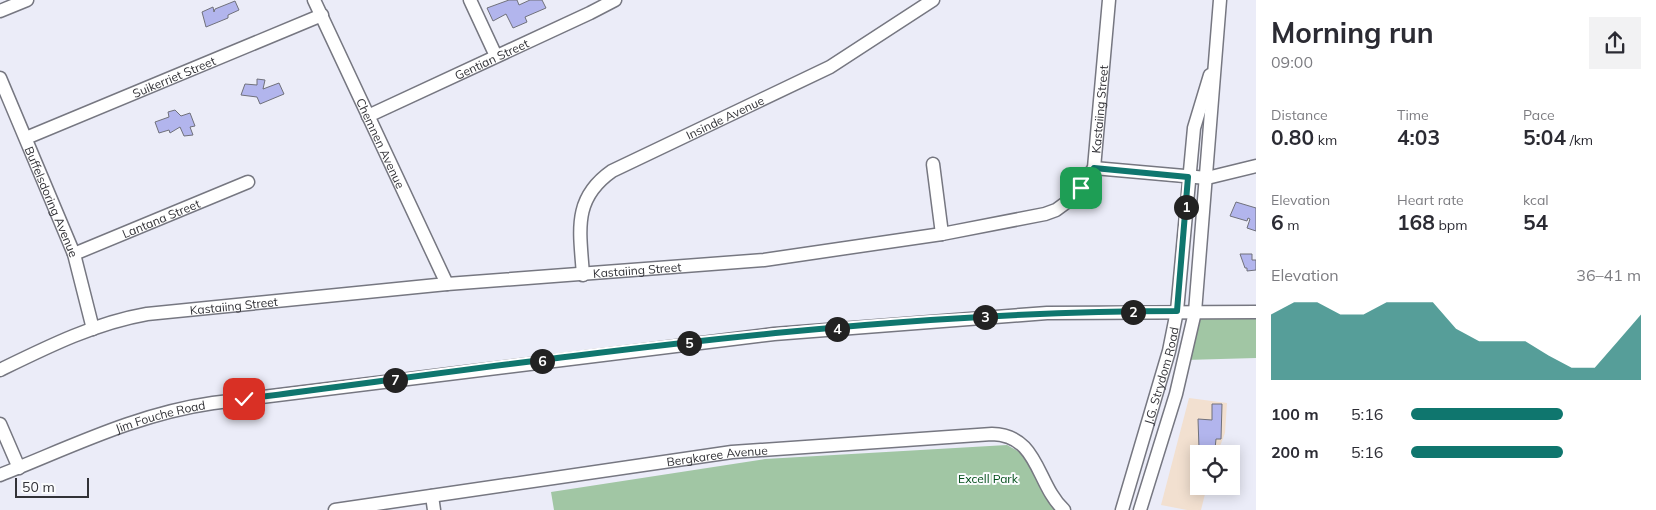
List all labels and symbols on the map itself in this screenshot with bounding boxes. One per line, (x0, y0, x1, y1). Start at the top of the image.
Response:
street label: Gentian Street (452, 35, 531, 82)
street label: Suikerriet Street (130, 53, 217, 101)
street label: Kastaiing Street (1088, 64, 1111, 154)
street label: Insinde Avenue (683, 92, 766, 142)
street label: Chemnen Avenue (353, 96, 409, 191)
street label: Buffelsdoring Avenue (22, 144, 82, 259)
pin (1060, 167, 1102, 209)
pin: 1 (1174, 194, 1198, 220)
street label: Lantana Street (120, 195, 202, 241)
street label: Kastaiing Street (592, 259, 682, 280)
street label: Kastaiing Street (189, 293, 278, 317)
pin: 2 (1120, 300, 1146, 324)
pin: 3 (972, 304, 998, 330)
pin: 4 (824, 316, 850, 342)
street label: J.G. Strydom Road (1140, 325, 1181, 426)
pin: 5 (676, 330, 702, 356)
pin: 6 (530, 348, 554, 374)
pin: 7 (382, 368, 408, 392)
pin (223, 378, 265, 420)
street label: Jim Fouche Road (113, 397, 206, 436)
street label: Bergkaree Avenue (665, 442, 768, 469)
park label: Excell Park (958, 471, 1019, 486)
scale bar (15, 475, 89, 498)

